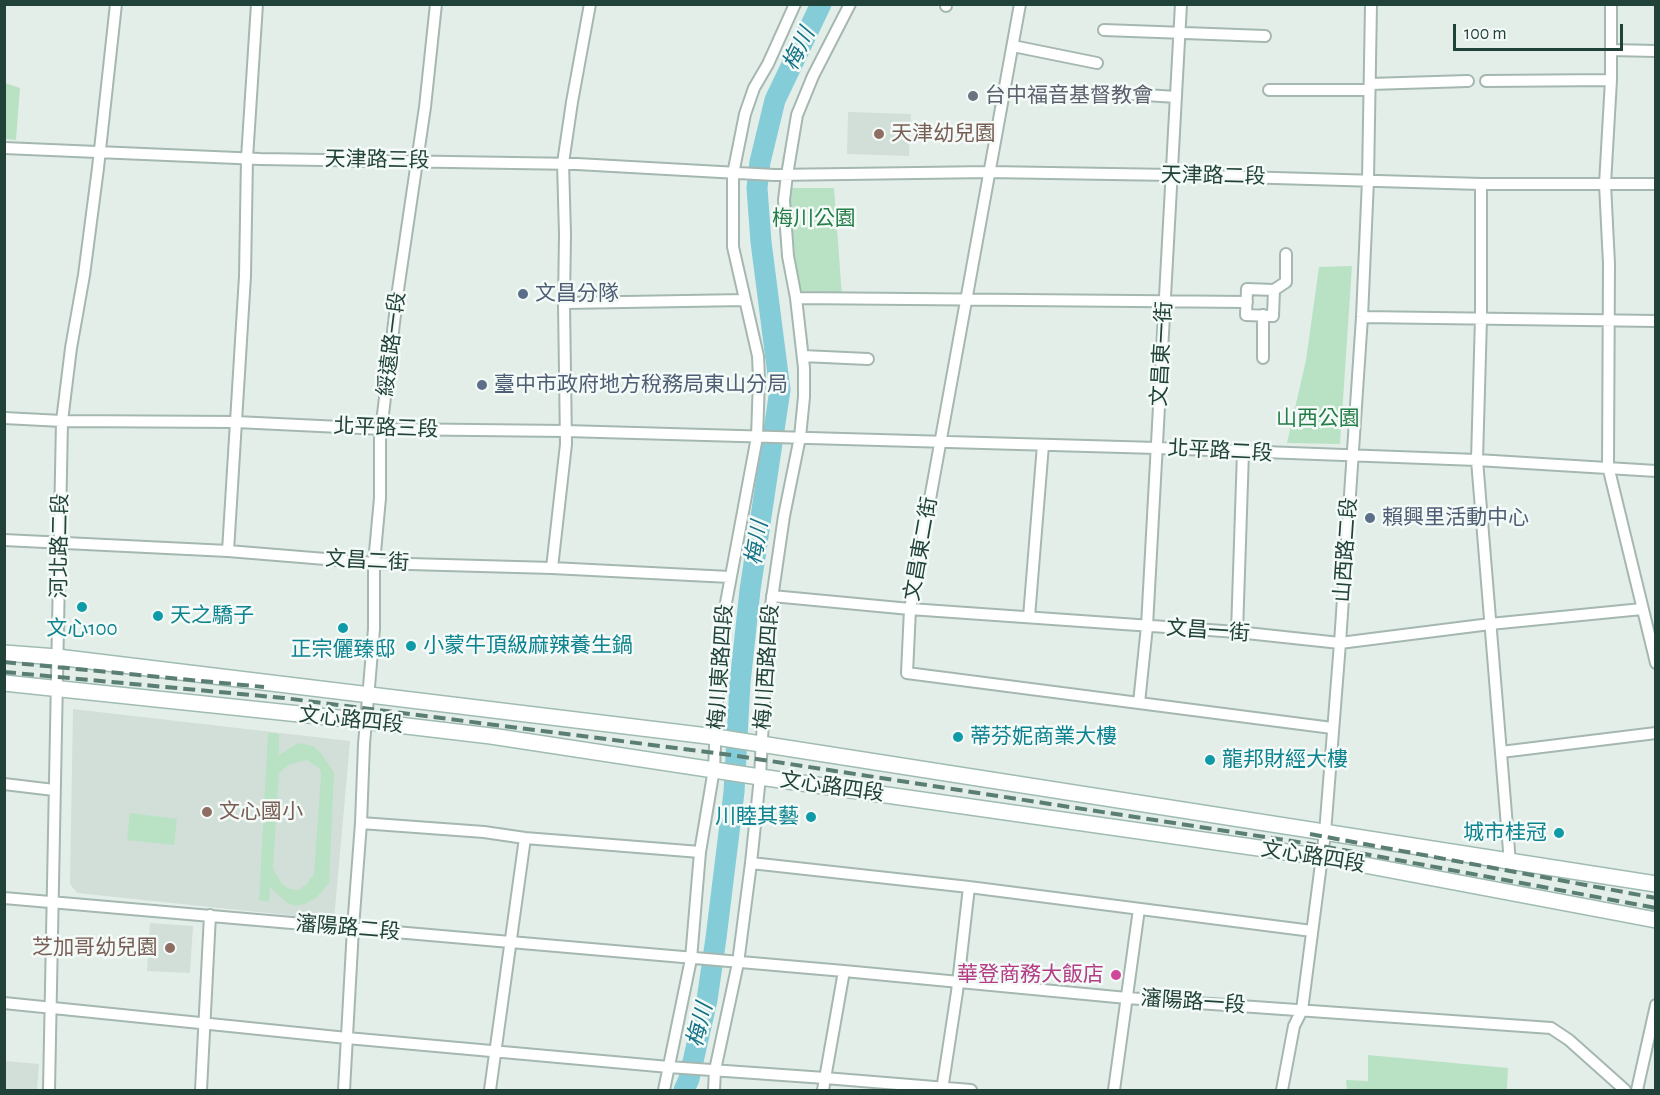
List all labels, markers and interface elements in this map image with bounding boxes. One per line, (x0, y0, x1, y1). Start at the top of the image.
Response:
scale bar (1456, 12, 1626, 50)
water label: 梅川 (777, 23, 821, 75)
text: 100 m (1464, 25, 1507, 43)
place label: 台中福音基督教會 (985, 83, 1153, 109)
marker: 台中福音基督教會 (966, 89, 980, 103)
place label: 天津幼兒園 (891, 121, 996, 147)
marker: 天津幼兒園 (872, 127, 886, 141)
street label: 天津路三段 (324, 146, 430, 174)
street label: 天津路二段 (1160, 162, 1266, 190)
park label: 梅川公園 (772, 206, 856, 232)
place label: 文昌分隊 (535, 281, 619, 307)
marker: 文昌分隊 (516, 287, 530, 301)
street label: 綏遠路一段 (373, 290, 411, 398)
street label: 文昌東一街 (1147, 301, 1177, 407)
place label: 臺中市政府地方稅務局東山分局 (494, 372, 788, 398)
marker: 臺中市政府地方稅務局東山分局 (475, 378, 489, 392)
park label: 山西公園 (1276, 406, 1360, 432)
street label: 北平路三段 (333, 414, 439, 442)
street label: 北平路二段 (1167, 436, 1273, 466)
street label: 河北路二段 (46, 493, 74, 599)
street label: 文昌東二街 (899, 495, 943, 603)
street label: 山西路二段 (1330, 497, 1362, 603)
place label: 賴興里活動中心 (1382, 505, 1529, 531)
marker: 賴興里活動中心 (1363, 511, 1377, 525)
water label: 梅川 (741, 519, 773, 567)
street label: 文昌二街 (324, 546, 410, 576)
marker: 文心100 (75, 600, 89, 614)
place label: 天之驕子 (170, 603, 254, 629)
street label: 梅川東路四段 (704, 603, 738, 731)
street label: 梅川西路四段 (750, 603, 784, 731)
marker: 天之驕子 (151, 609, 165, 623)
place label: 文心100 (46, 616, 118, 642)
street label: 文昌一街 (1165, 616, 1251, 646)
marker: 正宗儷臻邸 (336, 621, 350, 635)
place label: 小蒙牛頂級麻辣養生鍋 (423, 633, 633, 659)
place label: 正宗儷臻邸 (291, 637, 395, 663)
marker: 小蒙牛頂級麻辣養生鍋 (404, 639, 418, 653)
street label: 文心路四段 (297, 702, 405, 738)
place label: 蒂芬妮商業大樓 (970, 724, 1117, 750)
marker: 蒂芬妮商業大樓 (951, 730, 965, 744)
place label: 龍邦財經大樓 (1222, 747, 1348, 773)
marker: 龍邦財經大樓 (1203, 753, 1217, 767)
street label: 文心路四段 (778, 767, 886, 807)
place label: 文心國小 (219, 799, 303, 825)
place label: 川睦其藝 (715, 804, 799, 830)
marker: 文心國小 (200, 805, 214, 819)
marker: 川睦其藝 (804, 810, 818, 824)
place label: 城市桂冠 (1463, 820, 1547, 846)
marker: 城市桂冠 (1552, 826, 1566, 840)
street label: 文心路四段 (1259, 836, 1367, 878)
street label: 瀋陽路二段 (295, 911, 401, 945)
place label: 芝加哥幼兒園 (32, 935, 158, 961)
marker: 芝加哥幼兒園 (163, 941, 177, 955)
place label: 華登商務大飯店 (957, 962, 1104, 988)
marker: 華登商務大飯店 (1109, 968, 1123, 982)
street label: 瀋陽路一段 (1140, 986, 1246, 1018)
water label: 梅川 (682, 1000, 718, 1050)

